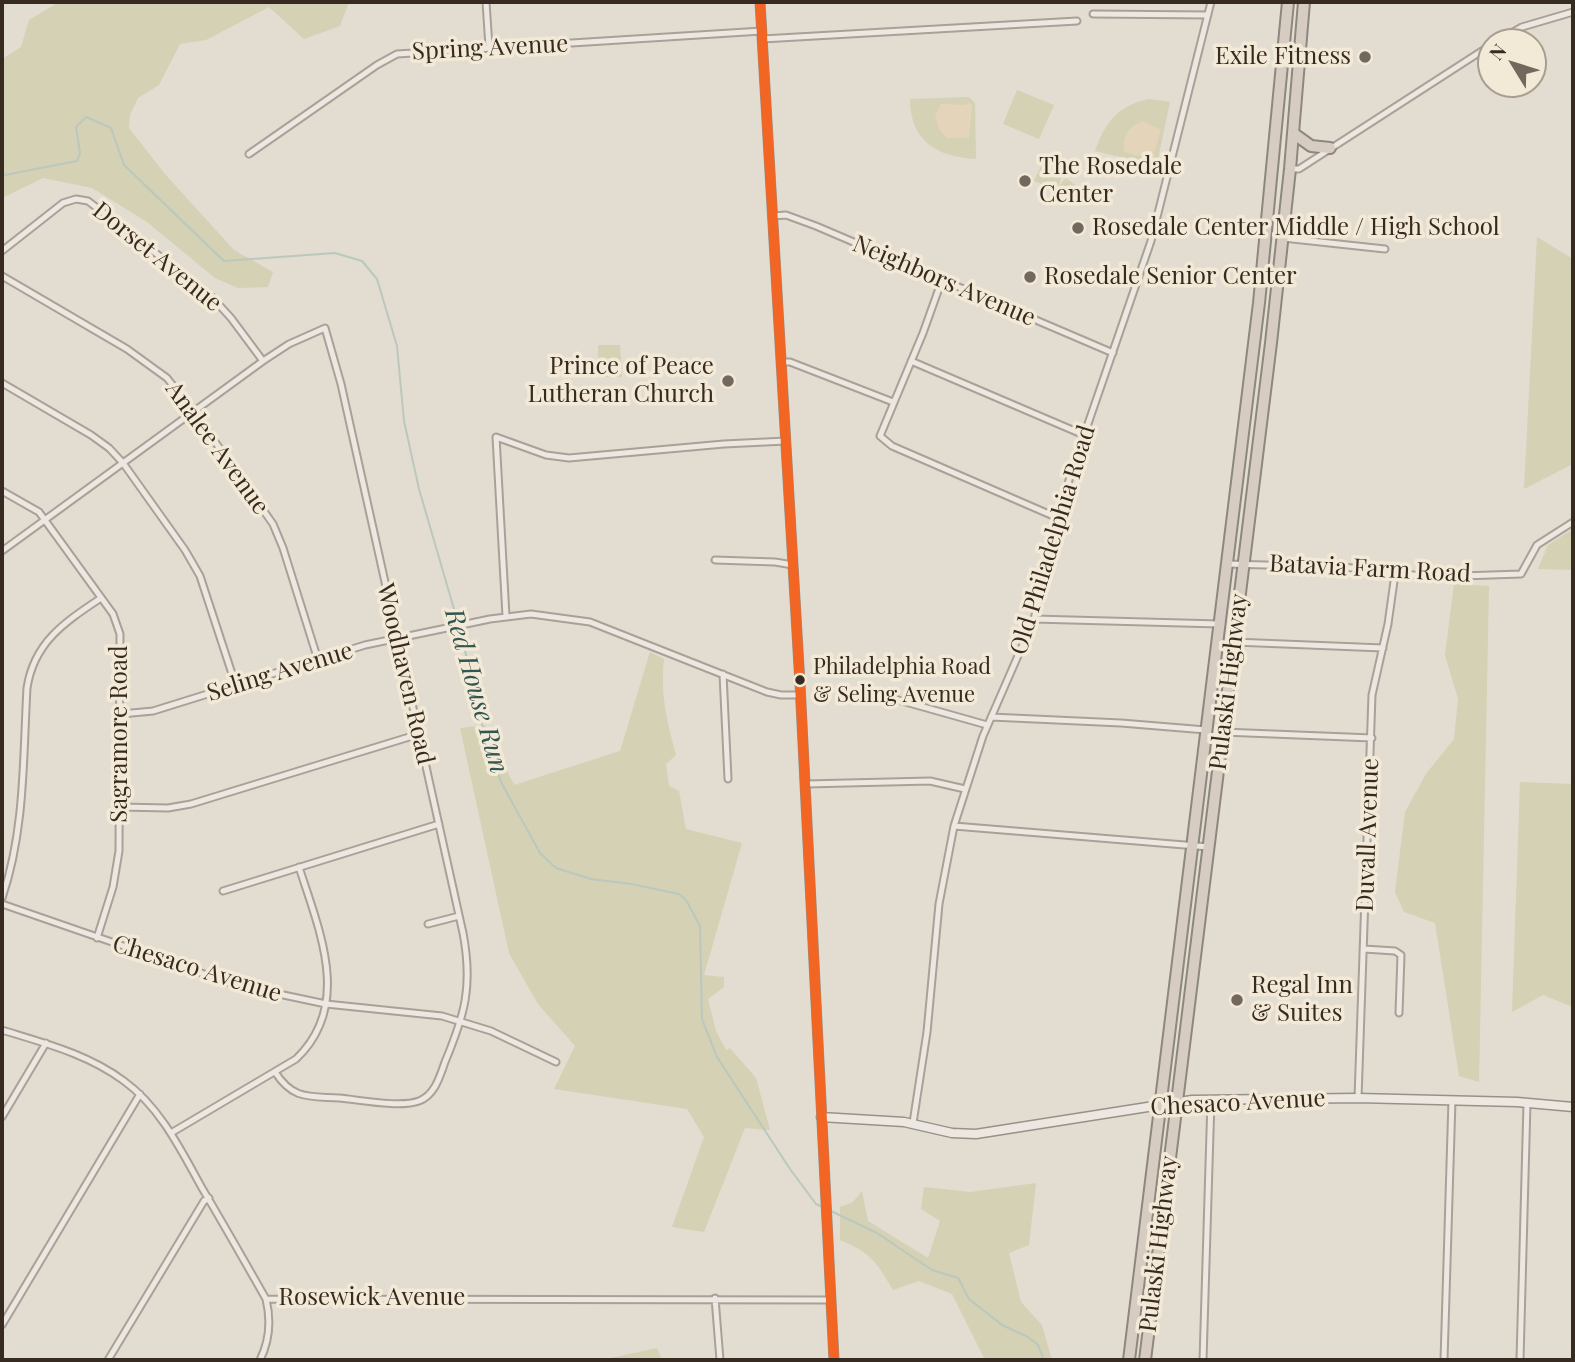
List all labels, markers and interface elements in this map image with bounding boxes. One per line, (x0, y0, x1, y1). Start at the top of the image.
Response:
north arrow (1477, 28, 1547, 98)
street label: Spring Avenue (411, 30, 569, 66)
text: N (1483, 38, 1511, 65)
place label: Exile Fitness (1215, 43, 1351, 71)
marker: Exile Fitness (1357, 49, 1373, 65)
place label: The Rosedale Center (1039, 153, 1182, 209)
marker: The Rosedale Center (1017, 173, 1033, 189)
street label: Dorset Avenue (87, 196, 227, 318)
place label: Rosedale Center Middle / High School (1092, 214, 1500, 242)
marker: Rosedale Center Middle / High School (1070, 220, 1086, 236)
street label: Neighbors Avenue (848, 230, 1040, 332)
place label: Rosedale Senior Center (1044, 263, 1297, 291)
marker: Rosedale Senior Center (1022, 269, 1038, 285)
place label: Prince of Peace Lutheran Church (528, 353, 714, 409)
marker: Prince of Peace Lutheran Church (720, 373, 736, 389)
street label: Analee Avenue (159, 376, 275, 520)
street label: Old Philadelphia Road (1004, 422, 1102, 658)
street label: Batavia Farm Road (1269, 549, 1471, 589)
street label: Woodhaven Road (370, 581, 440, 767)
street label: Pulaski Highway (1204, 592, 1254, 772)
water label: Red House Run (438, 605, 514, 777)
street label: Seling Avenue (204, 636, 356, 708)
street label: Sagramore Road (106, 645, 134, 823)
place label: Philadelphia Road & Seling Avenue (813, 654, 991, 706)
marker: Philadelphia Road & Seling Avenue (793, 673, 807, 687)
street label: Duvall Avenue (1351, 758, 1385, 912)
street label: Chesaco Avenue (109, 930, 285, 1008)
place label: Regal Inn & Suites (1251, 972, 1353, 1028)
marker: Regal Inn & Suites (1229, 992, 1245, 1008)
street label: Chesaco Avenue (1150, 1084, 1326, 1122)
street label: Pulaski Highway (1134, 1154, 1184, 1334)
street label: Rosewick Avenue (278, 1284, 466, 1312)

